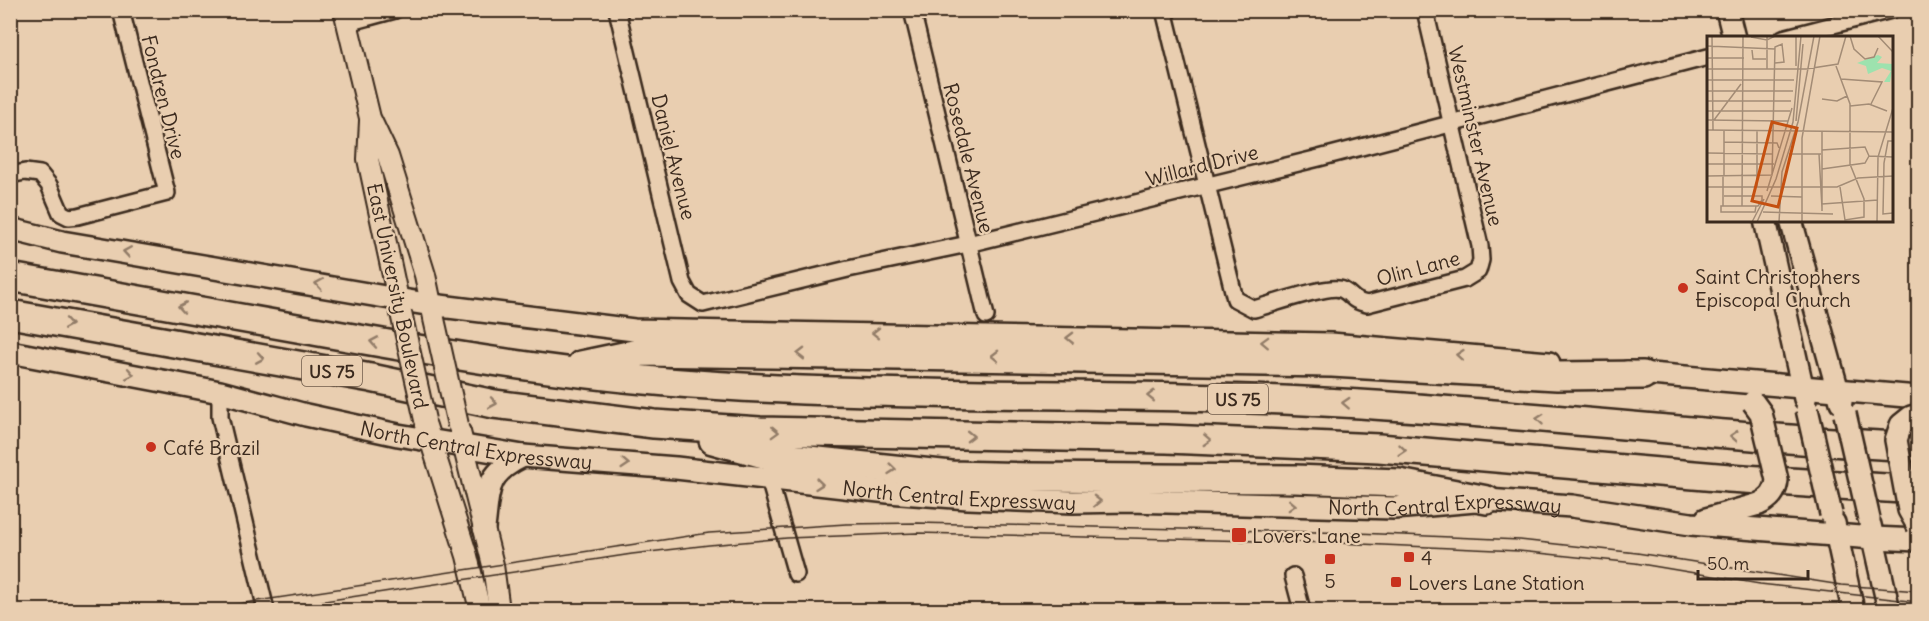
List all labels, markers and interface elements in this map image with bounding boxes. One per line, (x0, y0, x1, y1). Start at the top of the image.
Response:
street label: Fondren Drive (137, 32, 191, 162)
inset map (1707, 36, 1893, 222)
street label: Westminster Avenue (1443, 44, 1509, 228)
street label: Rosedale Avenue (938, 80, 1000, 236)
street label: Daniel Avenue (646, 92, 702, 222)
street label: Willard Drive (1143, 139, 1261, 191)
street label: East University Boulevard (362, 181, 434, 411)
street label: Olin Lane (1374, 245, 1462, 291)
one-way arrow (122, 247, 131, 259)
place label: Saint Christophers Episcopal Church (1695, 264, 1860, 312)
one-way arrow (314, 279, 324, 291)
marker: Saint Christophers Episcopal Church (1676, 281, 1690, 295)
one-way arrow (177, 302, 186, 314)
one-way arrow (63, 317, 73, 330)
one-way arrow (871, 327, 880, 339)
one-way arrow (1066, 331, 1075, 344)
one-way arrow (369, 336, 378, 348)
one-way arrow (1261, 336, 1270, 348)
one-way arrow (797, 348, 806, 360)
one-way arrow (1455, 349, 1464, 362)
one-way arrow (990, 350, 999, 362)
one-way arrow (255, 351, 265, 364)
road number: US 75 (302, 356, 362, 386)
one-way arrow (125, 367, 135, 380)
road number: US 75 (1208, 384, 1268, 414)
one-way arrow (1146, 390, 1155, 403)
one-way arrow (487, 396, 497, 409)
one-way arrow (1341, 397, 1350, 410)
one-way arrow (1536, 412, 1545, 425)
street label: North Central Expressway (358, 415, 593, 474)
one-way arrow (771, 425, 780, 438)
one-way arrow (1730, 429, 1739, 442)
one-way arrow (966, 430, 975, 443)
one-way arrow (1203, 434, 1212, 447)
place label: Café Brazil (163, 435, 260, 460)
marker: Café Brazil (144, 440, 158, 454)
one-way arrow (1397, 443, 1406, 456)
one-way arrow (620, 457, 630, 470)
one-way arrow (887, 462, 896, 475)
street label: North Central Expressway (841, 474, 1077, 515)
one-way arrow (814, 477, 823, 490)
street label: North Central Expressway (1328, 488, 1563, 521)
one-way arrow (1093, 495, 1102, 508)
one-way arrow (1288, 499, 1297, 512)
place label: Lovers Lane (1252, 523, 1361, 548)
marker: Lovers Lane (1230, 526, 1248, 544)
scale bar (1698, 543, 1808, 581)
place label: 4 (1421, 545, 1433, 570)
marker: 4 (1402, 550, 1416, 564)
marker: 5 (1323, 552, 1337, 566)
text: 50 m (1707, 552, 1749, 575)
place label: 5 (1324, 568, 1336, 593)
place label: Lovers Lane Station (1408, 570, 1585, 595)
marker: Lovers Lane Station (1389, 575, 1403, 589)

